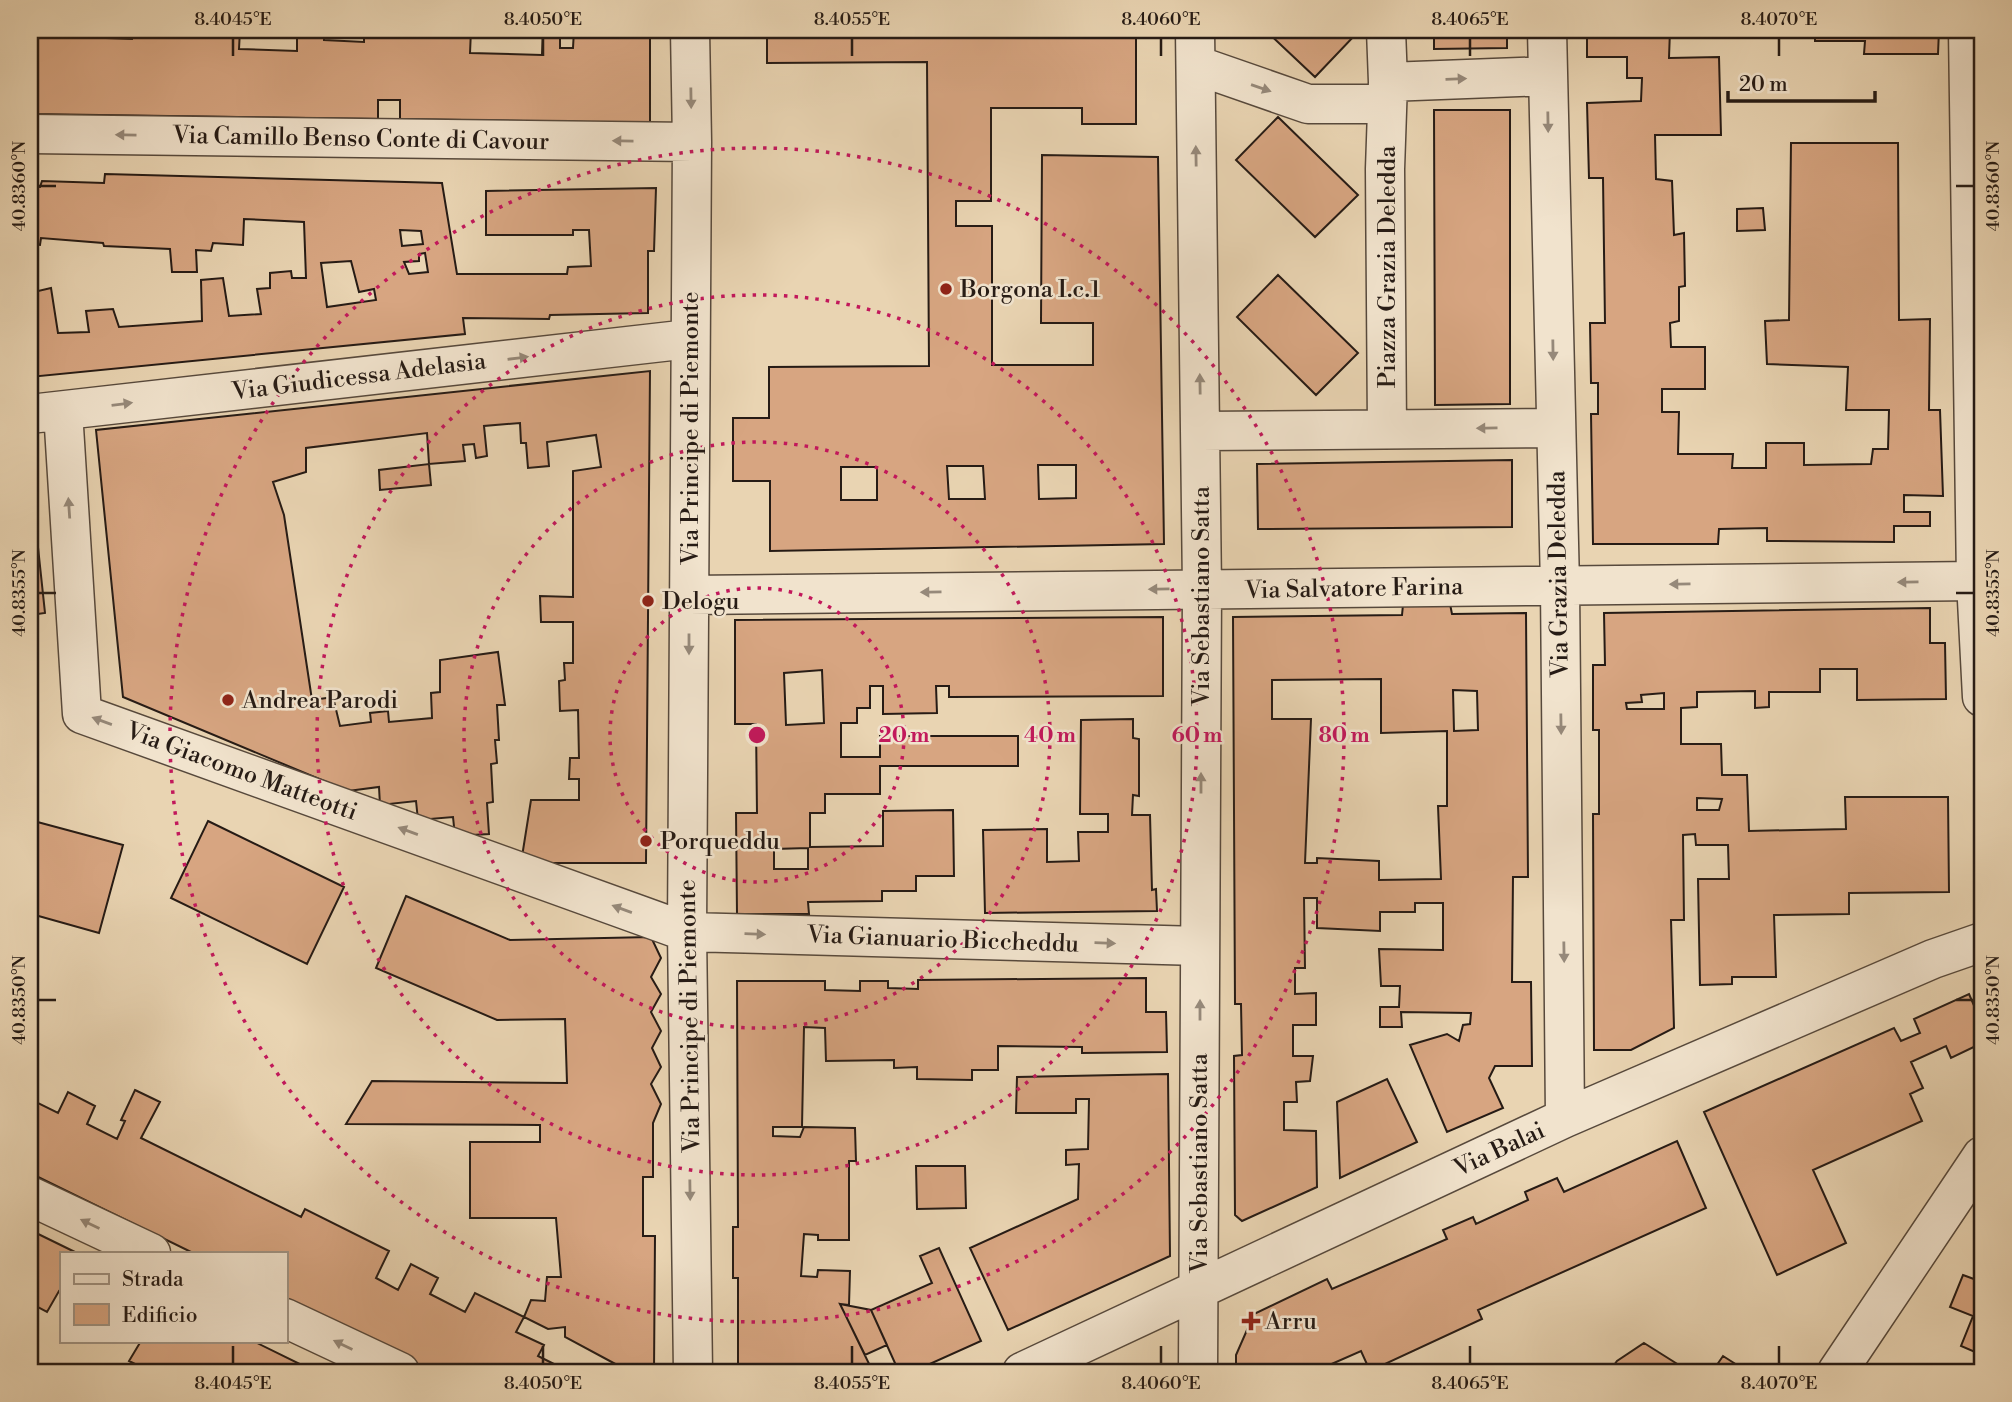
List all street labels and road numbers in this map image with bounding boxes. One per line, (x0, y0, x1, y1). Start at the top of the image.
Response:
street label: Via Camillo Benso Conte di Cavour (171, 121, 550, 157)
street label: Piazza Grazia Deledda (1373, 145, 1403, 388)
street label: Via Principe di Piemonte (676, 291, 706, 566)
street label: Via Giudicessa Adelasia (229, 346, 489, 408)
street label: Via Grazia Deledda (1542, 469, 1576, 679)
street label: Via Sebastiano Satta (1187, 485, 1217, 707)
street label: Via Salvatore Farina (1243, 572, 1464, 606)
street label: Via Giacomo Matteotti (121, 716, 362, 828)
street label: Via Principe di Piemonte (673, 879, 707, 1154)
street label: Via Gianuario Biccheddu (805, 920, 1080, 960)
street label: Via Sebastiano Satta (1185, 1052, 1215, 1274)
street label: Via Balai (1448, 1116, 1550, 1184)

